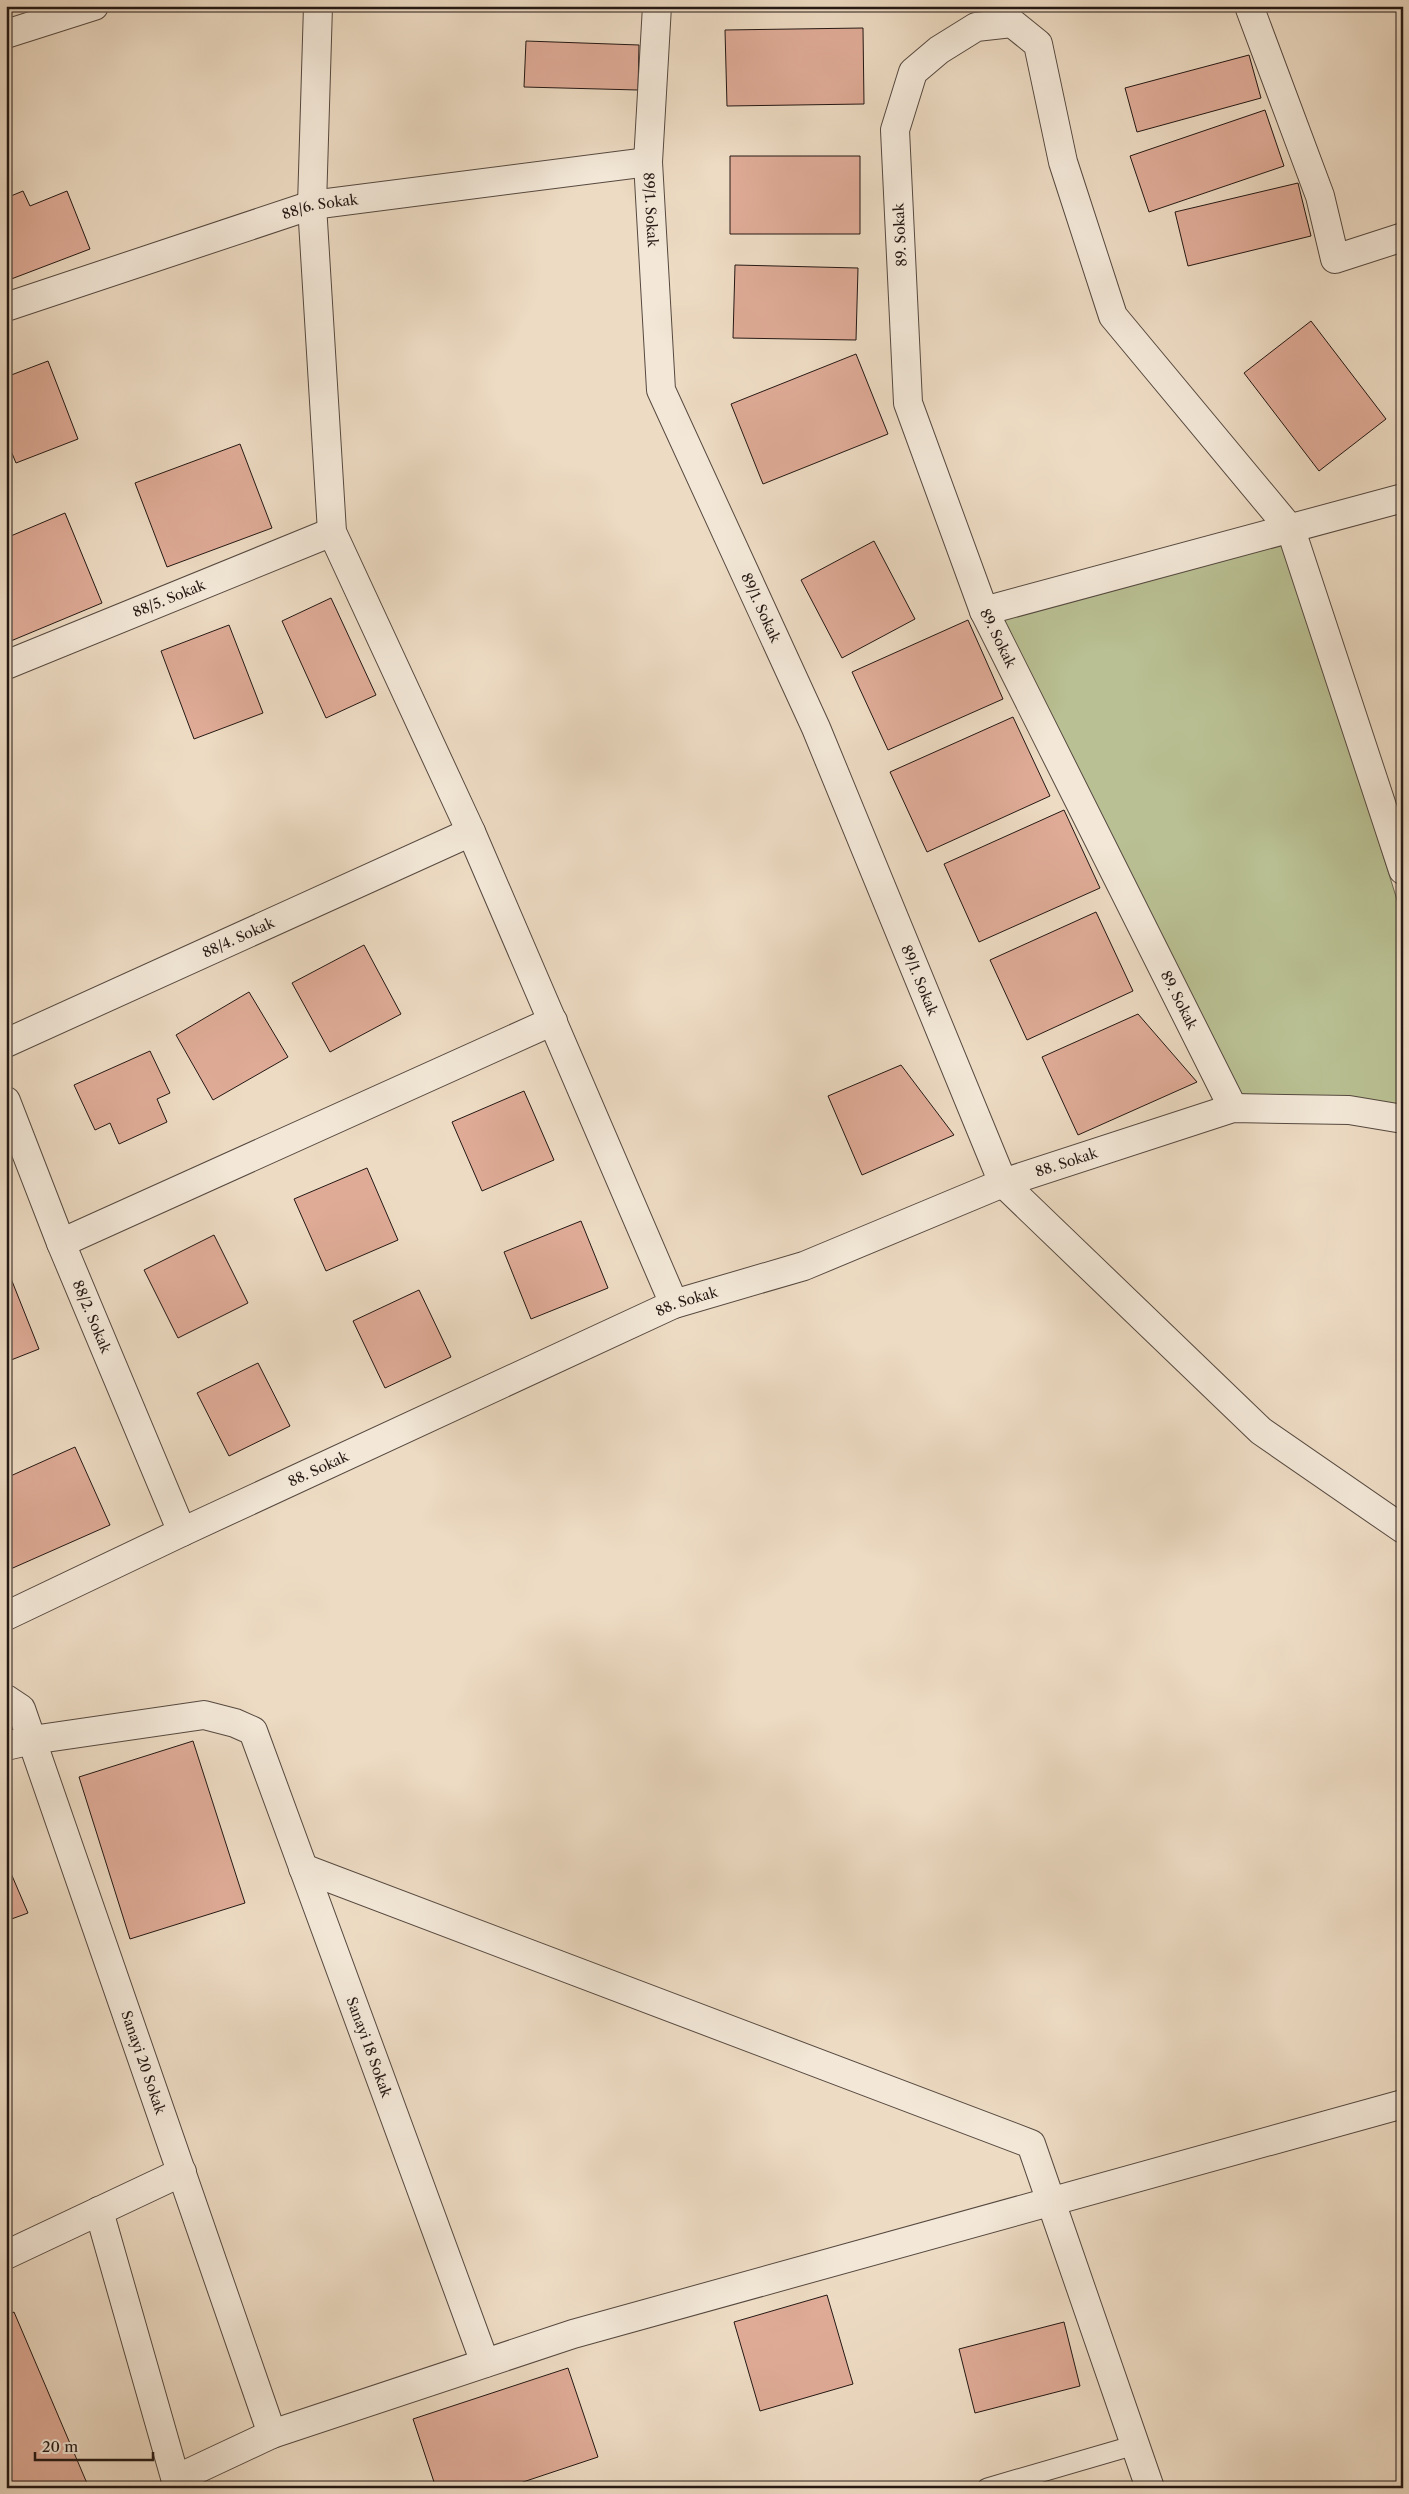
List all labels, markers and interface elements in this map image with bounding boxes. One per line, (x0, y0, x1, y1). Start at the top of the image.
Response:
street label: 89/1. Sokak (640, 172, 662, 248)
street label: 88/6. Sokak (280, 190, 360, 223)
street label: 89. Sokak (889, 202, 911, 267)
street label: 89/1. Sokak (737, 570, 785, 646)
street label: 88/5. Sokak (130, 575, 209, 621)
street label: 89. Sokak (976, 606, 1020, 671)
street label: 88/4. Sokak (199, 913, 278, 962)
street label: 89/1. Sokak (897, 942, 942, 1019)
street label: 89. Sokak (1157, 968, 1202, 1033)
street label: 88. Sokak (1033, 1144, 1101, 1181)
street label: 88/2. Sokak (69, 1277, 115, 1356)
street label: 88. Sokak (653, 1283, 720, 1320)
street label: 88. Sokak (285, 1447, 352, 1491)
street label: Sanayi 18 Sokak (342, 1995, 396, 2101)
street label: Sanayi 20 Sokak (117, 2008, 170, 2117)
scale bar (35, 2429, 152, 2461)
text: 20 m (42, 2437, 78, 2456)

